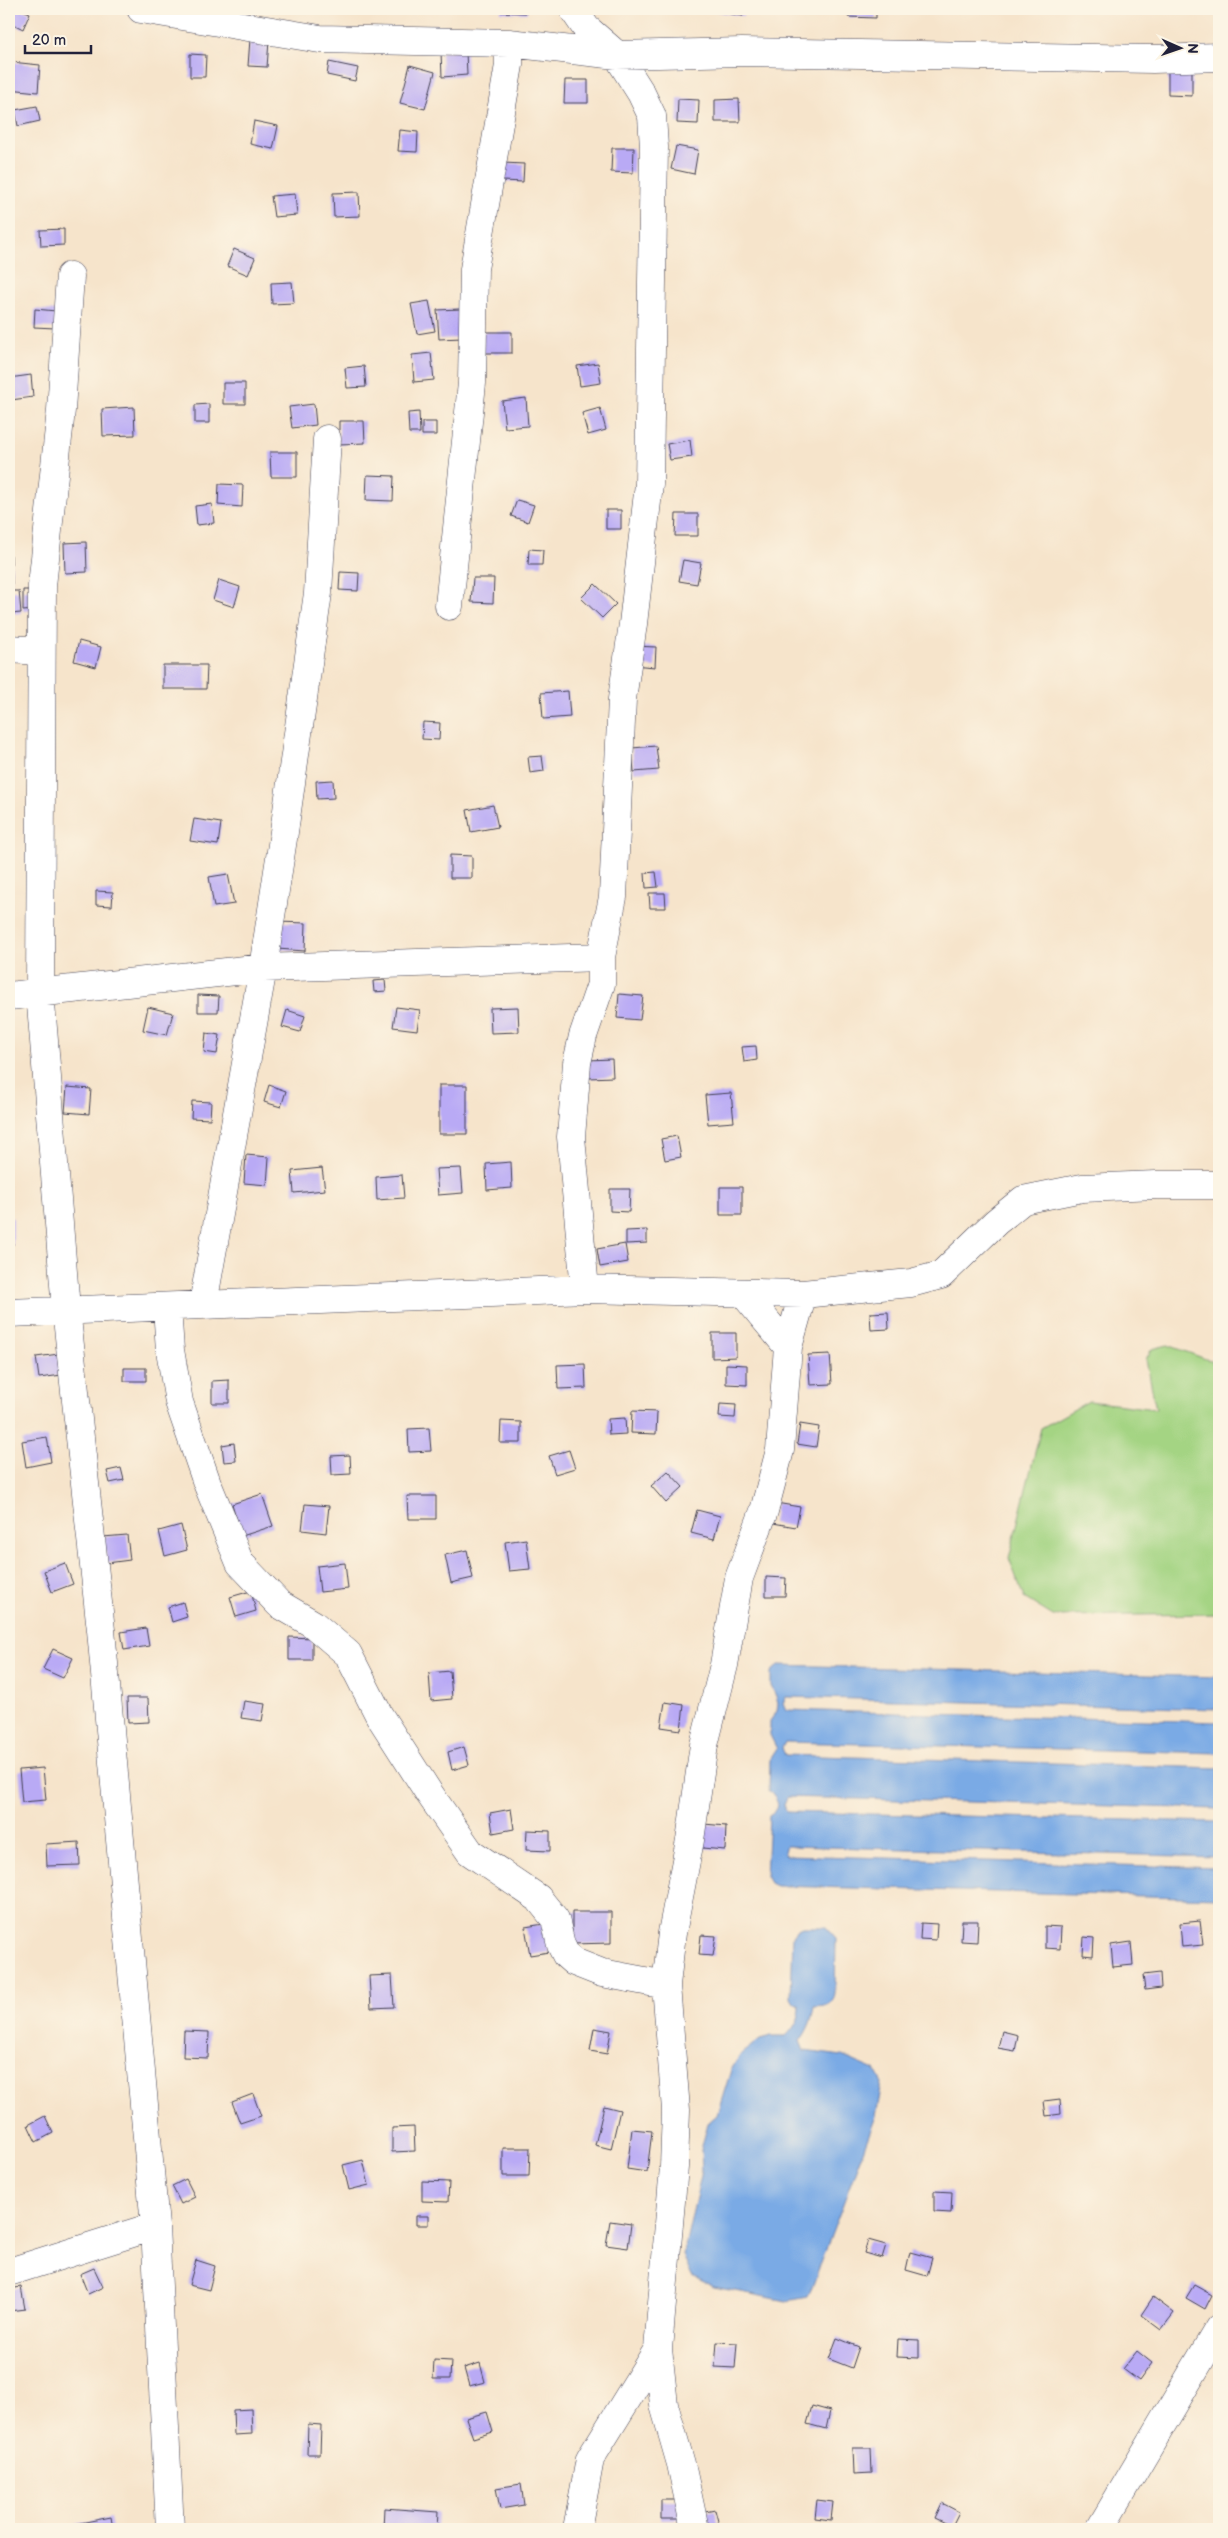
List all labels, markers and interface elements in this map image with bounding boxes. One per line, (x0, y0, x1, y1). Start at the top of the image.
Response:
scale bar (25, 22, 91, 54)
north arrow (1156, 22, 1206, 72)
text: 20 m (32, 31, 66, 50)
text: N (1184, 43, 1201, 54)

